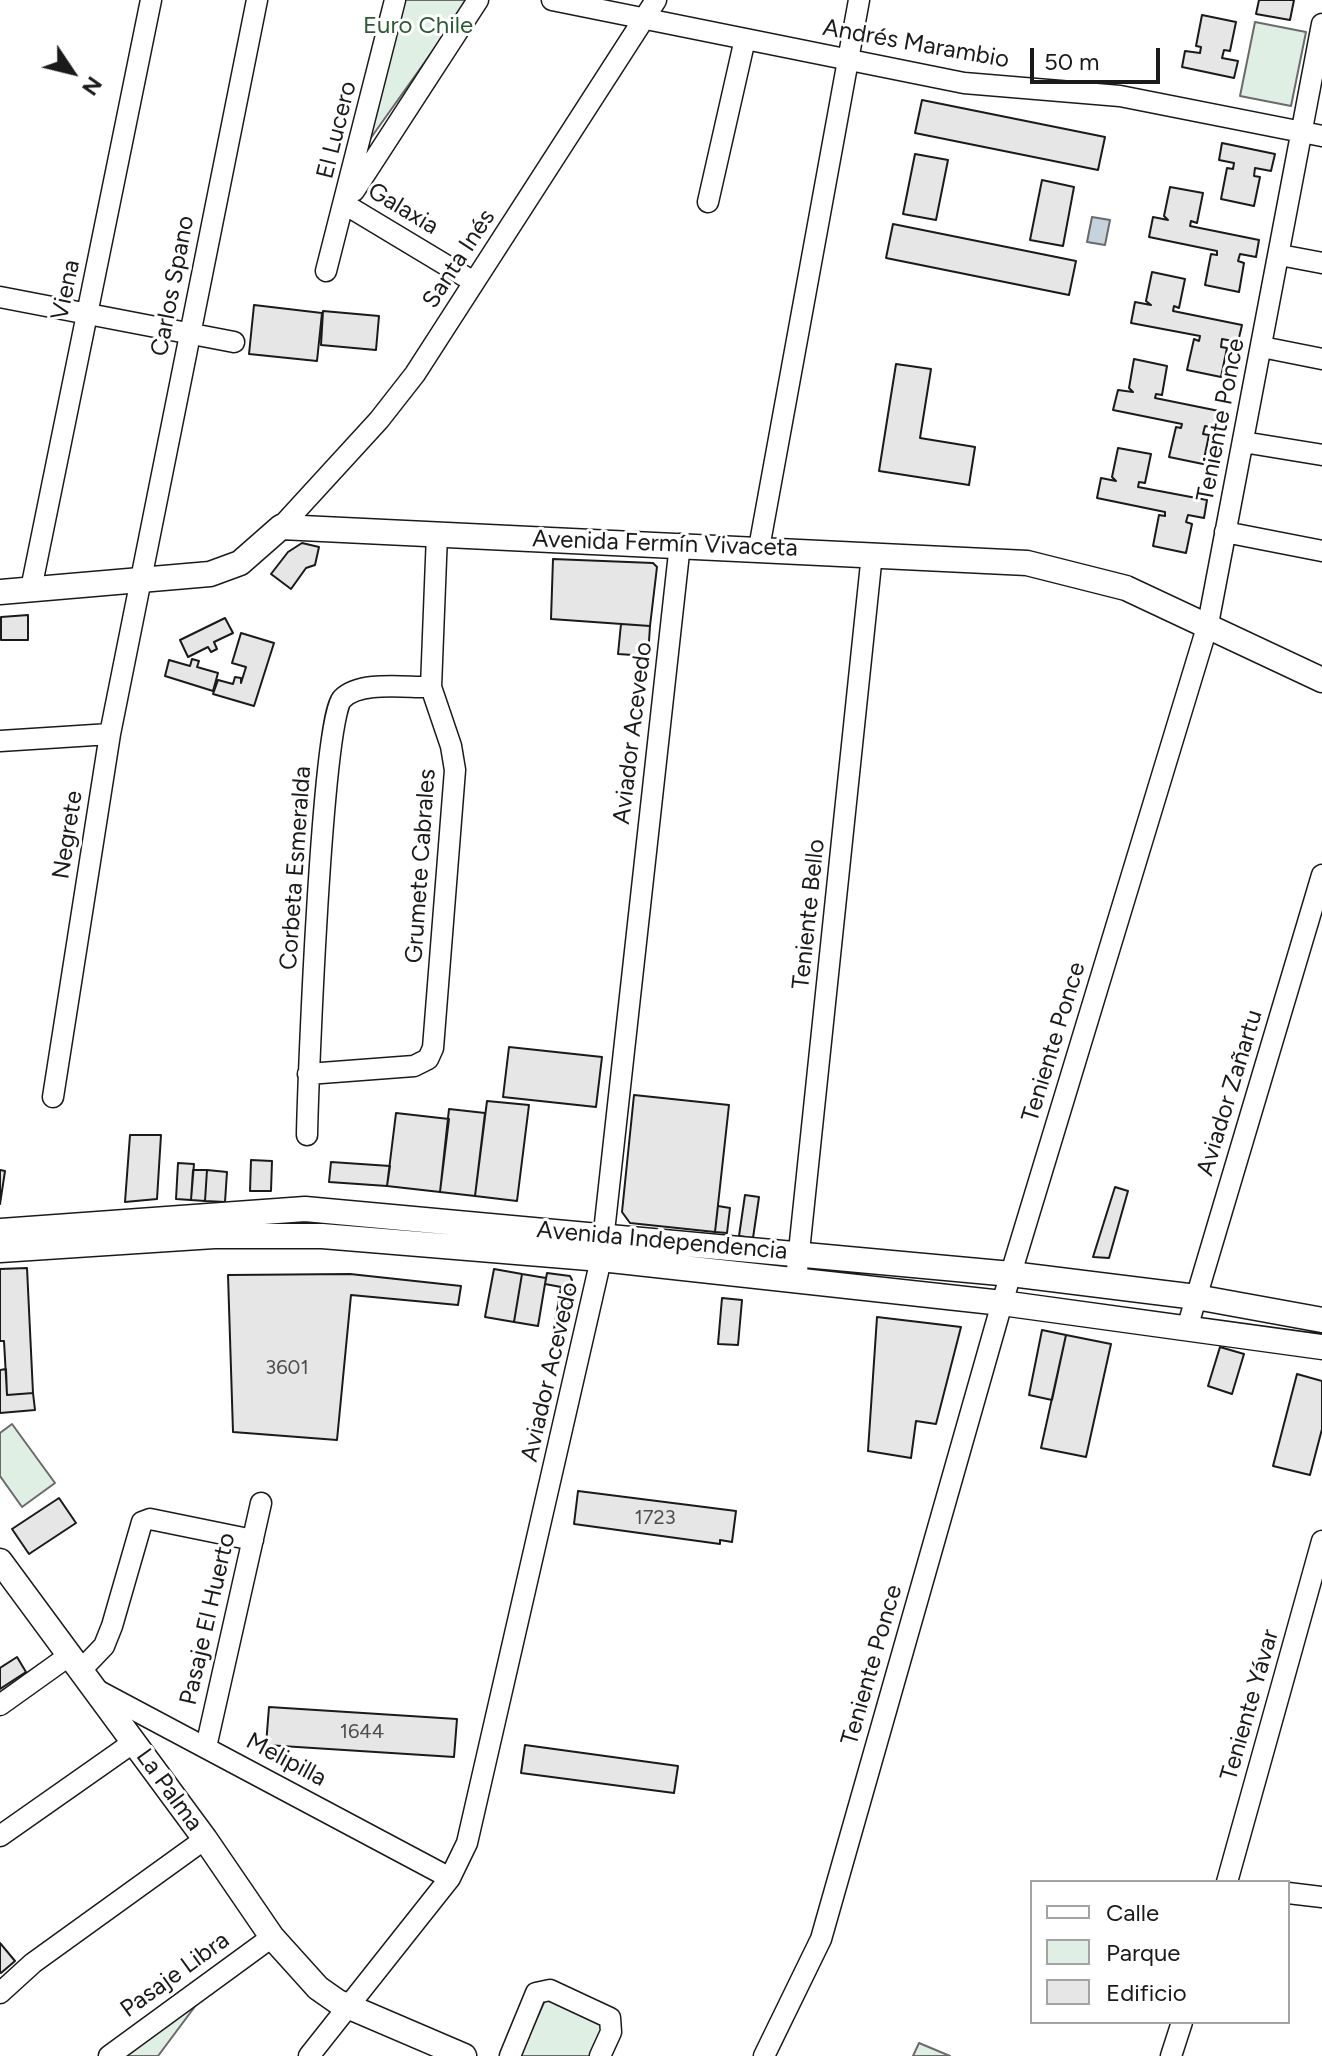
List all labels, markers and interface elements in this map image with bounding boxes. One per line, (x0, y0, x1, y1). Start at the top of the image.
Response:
park label: Euro Chile (363, 12, 473, 40)
street label: Andrés Marambio (820, 13, 1012, 75)
north arrow (32, 32, 112, 112)
scale bar (1034, 32, 1164, 82)
text: 50 m (1044, 47, 1100, 76)
text: N (76, 71, 108, 101)
street label: El Lucero (311, 78, 363, 182)
street label: Galaxia (362, 177, 444, 241)
street label: Santa Inés (416, 204, 502, 314)
street label: Carlos Spano (145, 213, 201, 359)
street label: Viena (46, 257, 86, 323)
street label: Teniente Ponce (1191, 336, 1251, 504)
street label: Avenida Fermín Vivaceta (532, 525, 798, 563)
street label: Aviador Acevedo (608, 640, 658, 826)
street label: Corbeta Esmeralda (275, 765, 317, 971)
street label: Grumete Cabrales (400, 768, 442, 964)
street label: Negrete (47, 789, 89, 881)
street label: Teniente Bello (787, 838, 831, 990)
street label: Teniente Ponce (1016, 959, 1092, 1125)
street label: Aviador Zañartu (1191, 1006, 1269, 1180)
street label: Avenida Independencia (535, 1216, 789, 1266)
street label: Aviador Acevedo (515, 1279, 585, 1465)
house number: 3601 (265, 1356, 309, 1380)
house number: 1723 (634, 1506, 676, 1530)
street label: Pasaje El Huerto (174, 1530, 242, 1708)
street label: Teniente Ponce (835, 1582, 909, 1748)
street label: Teniente Yávar (1215, 1626, 1285, 1784)
house number: 1644 (340, 1720, 384, 1744)
street label: Melipilla (241, 1727, 331, 1793)
street label: La Palma (130, 1743, 208, 1837)
legend (1030, 1880, 1290, 2024)
text: Calle (1106, 1898, 1159, 1927)
street label: Pasaje Libra (115, 1926, 235, 2024)
text: Parque (1106, 1938, 1180, 1967)
text: Edificio (1106, 1978, 1187, 2007)

